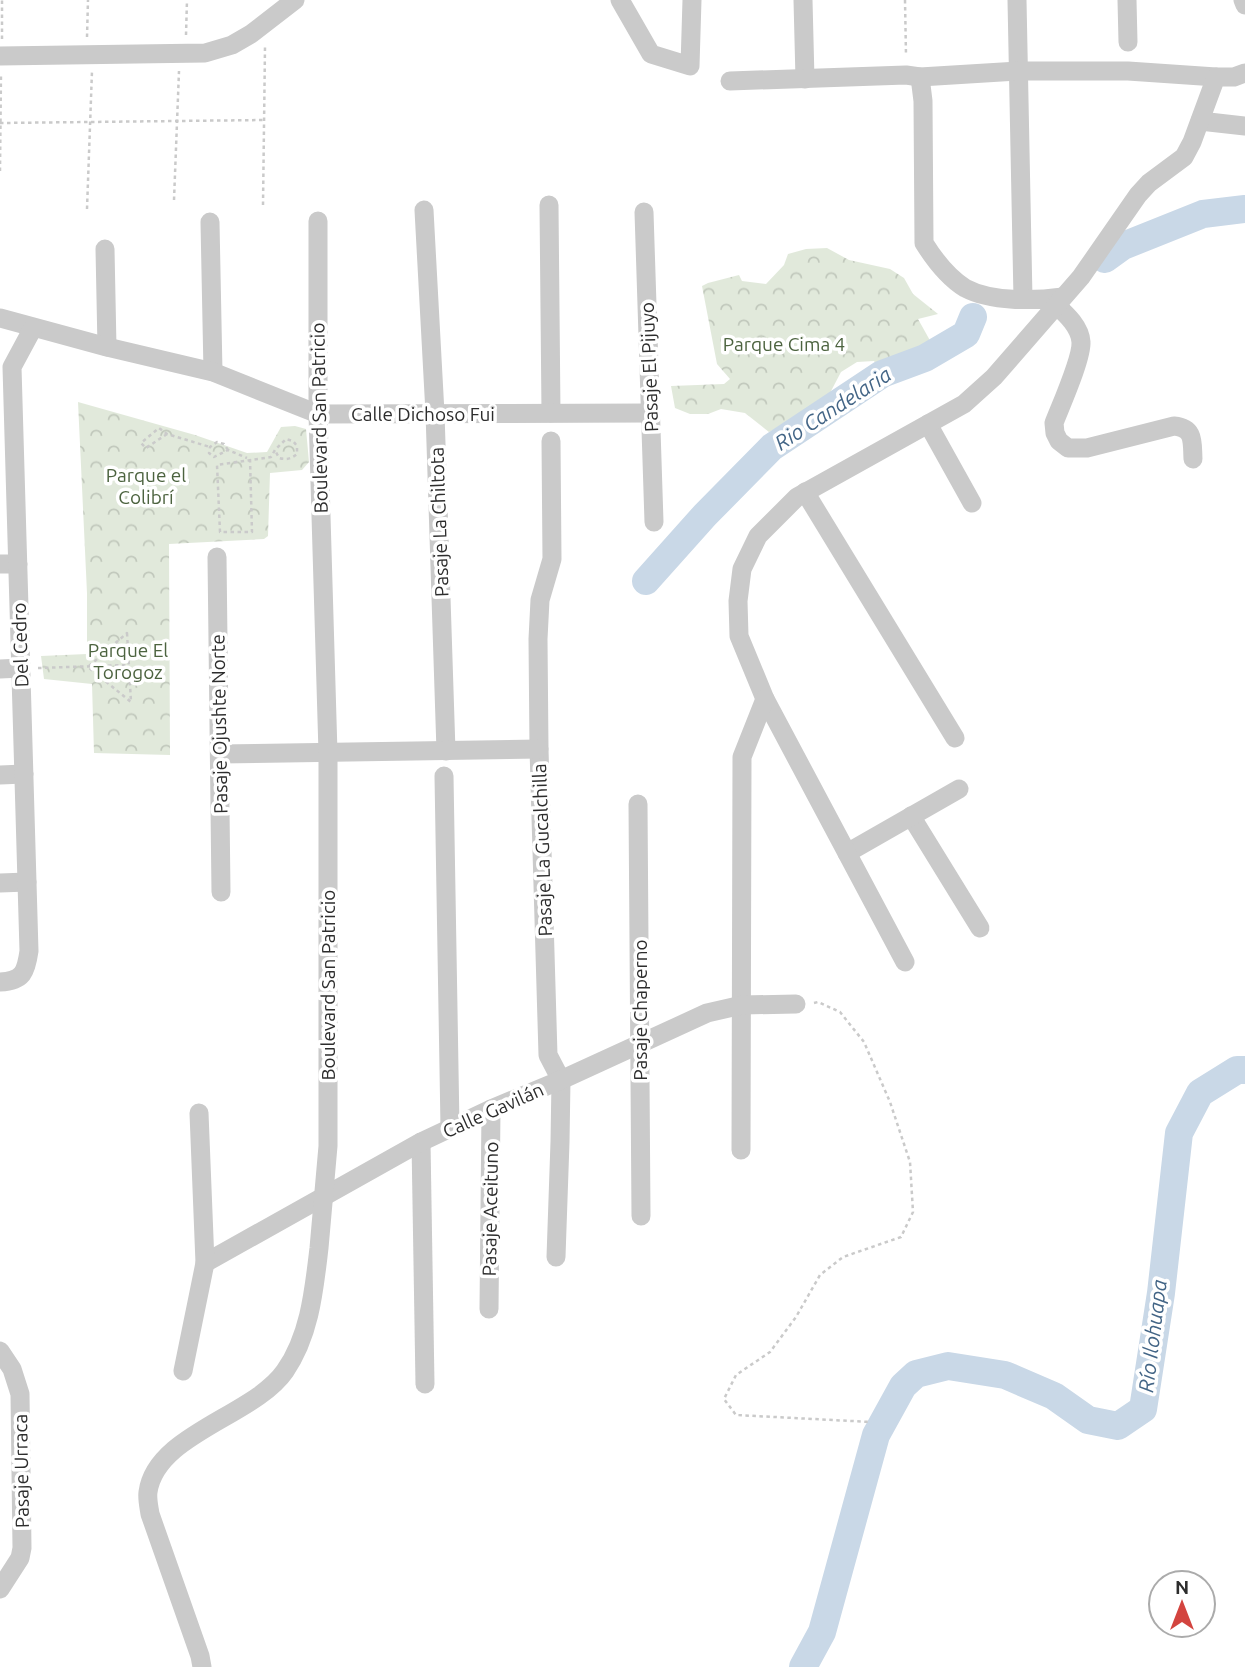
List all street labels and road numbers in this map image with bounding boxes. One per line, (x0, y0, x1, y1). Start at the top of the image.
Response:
street label: Pasaje El Pijuyo (636, 302, 662, 432)
street label: Boulevard San Patricio (306, 322, 332, 514)
street label: Calle Dichoso Fui (351, 403, 495, 425)
street label: Pasaje La Chiltota (425, 447, 453, 597)
street label: Del Cedro (8, 602, 32, 688)
street label: Pasaje Ojushte Norte (206, 634, 232, 814)
street label: Pasaje La Gucalchilla (528, 763, 556, 937)
street label: Boulevard San Patricio (317, 890, 339, 1080)
street label: Pasaje Chaperno (629, 939, 651, 1081)
street label: Calle Gavilán (439, 1078, 547, 1142)
street label: Pasaje Aceituno (478, 1141, 502, 1277)
street label: Pasaje Urraca (9, 1414, 33, 1528)

